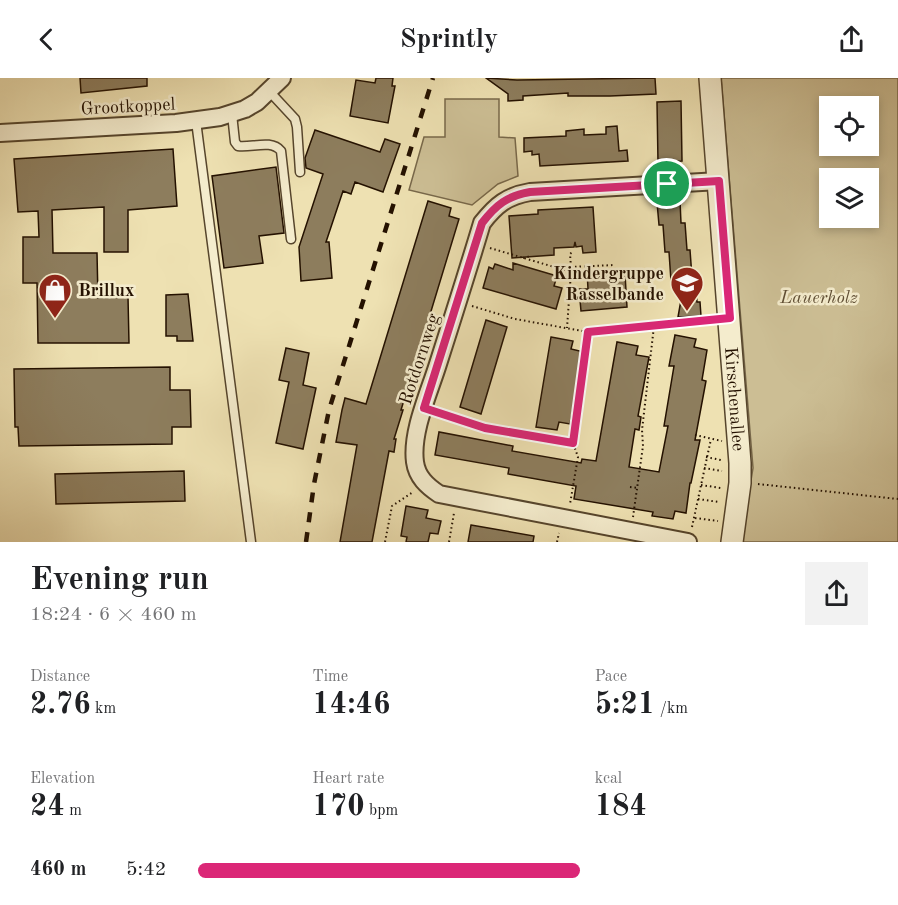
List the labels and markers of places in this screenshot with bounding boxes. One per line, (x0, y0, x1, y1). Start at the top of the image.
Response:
pin (641, 158, 692, 209)
place label: Kindergruppe Rasselbande (553, 265, 664, 304)
school or university icon: Kindergruppe Rasselbande (669, 265, 705, 312)
shop icon: Brillux (37, 272, 73, 319)
place label: Brillux (78, 282, 134, 300)

